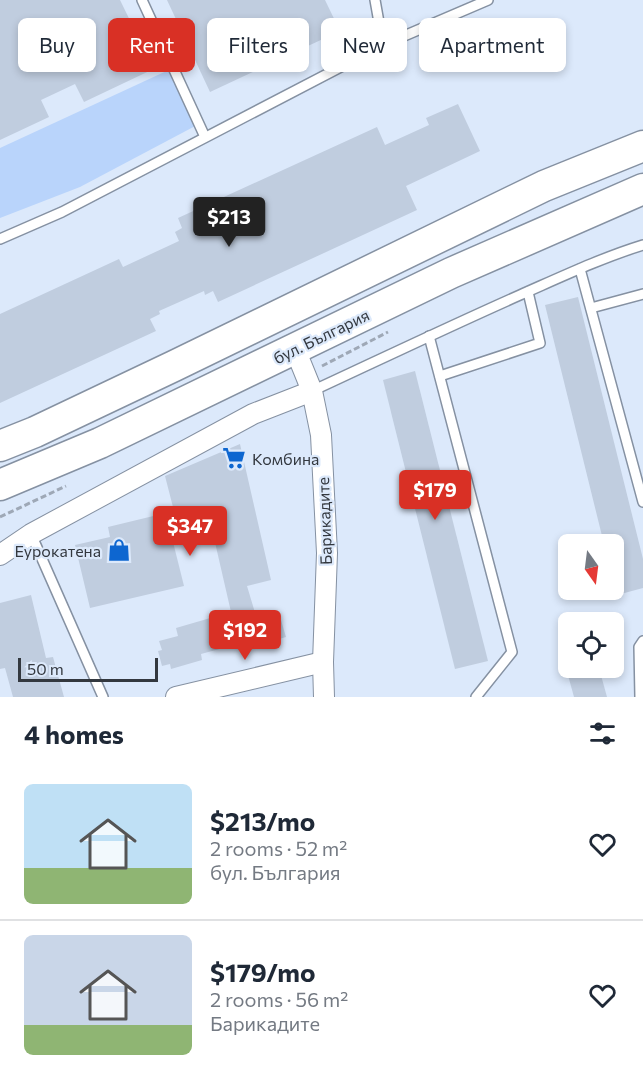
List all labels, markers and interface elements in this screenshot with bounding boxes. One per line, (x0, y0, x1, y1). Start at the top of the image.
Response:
chip: Buy (18, 18, 96, 72)
chip: Rent (108, 18, 195, 72)
chip: Filters (207, 18, 309, 72)
chip: New (321, 18, 407, 72)
chip: Apartment (419, 18, 566, 72)
pin: $213 (193, 197, 265, 248)
text: $213 (207, 204, 251, 228)
street label: бул. България (270, 305, 372, 367)
supermarket icon: Комбина (221, 445, 247, 471)
place label: Комбина (252, 449, 319, 468)
pin: $179 (399, 470, 471, 521)
street label: Барикадите (313, 477, 335, 565)
text: $179 (413, 477, 457, 501)
pin: $347 (154, 506, 226, 557)
text: $347 (167, 513, 213, 537)
north arrow (558, 534, 624, 600)
map controls (558, 534, 624, 678)
shop icon: Еурокатена (106, 537, 132, 563)
place label: Еурокатена (14, 541, 101, 560)
pin: $192 (209, 610, 281, 661)
button: locate (558, 612, 624, 678)
text: $192 (223, 617, 267, 641)
scale bar (18, 655, 158, 682)
text: 50 m (27, 659, 64, 678)
icon: filters (586, 717, 619, 750)
text: 4 homes (24, 718, 124, 749)
text: $213/mo (210, 805, 315, 836)
icon: home (72, 808, 144, 880)
icon: heart (586, 828, 619, 861)
text: 2 rooms · 52 m² (210, 836, 347, 860)
text: бул. България (210, 860, 341, 884)
text: $179/mo (210, 956, 316, 987)
icon: home (72, 959, 144, 1031)
icon: heart (586, 979, 619, 1012)
text: 2 rooms · 56 m² (210, 987, 348, 1011)
text: Барикадите (210, 1011, 320, 1035)

